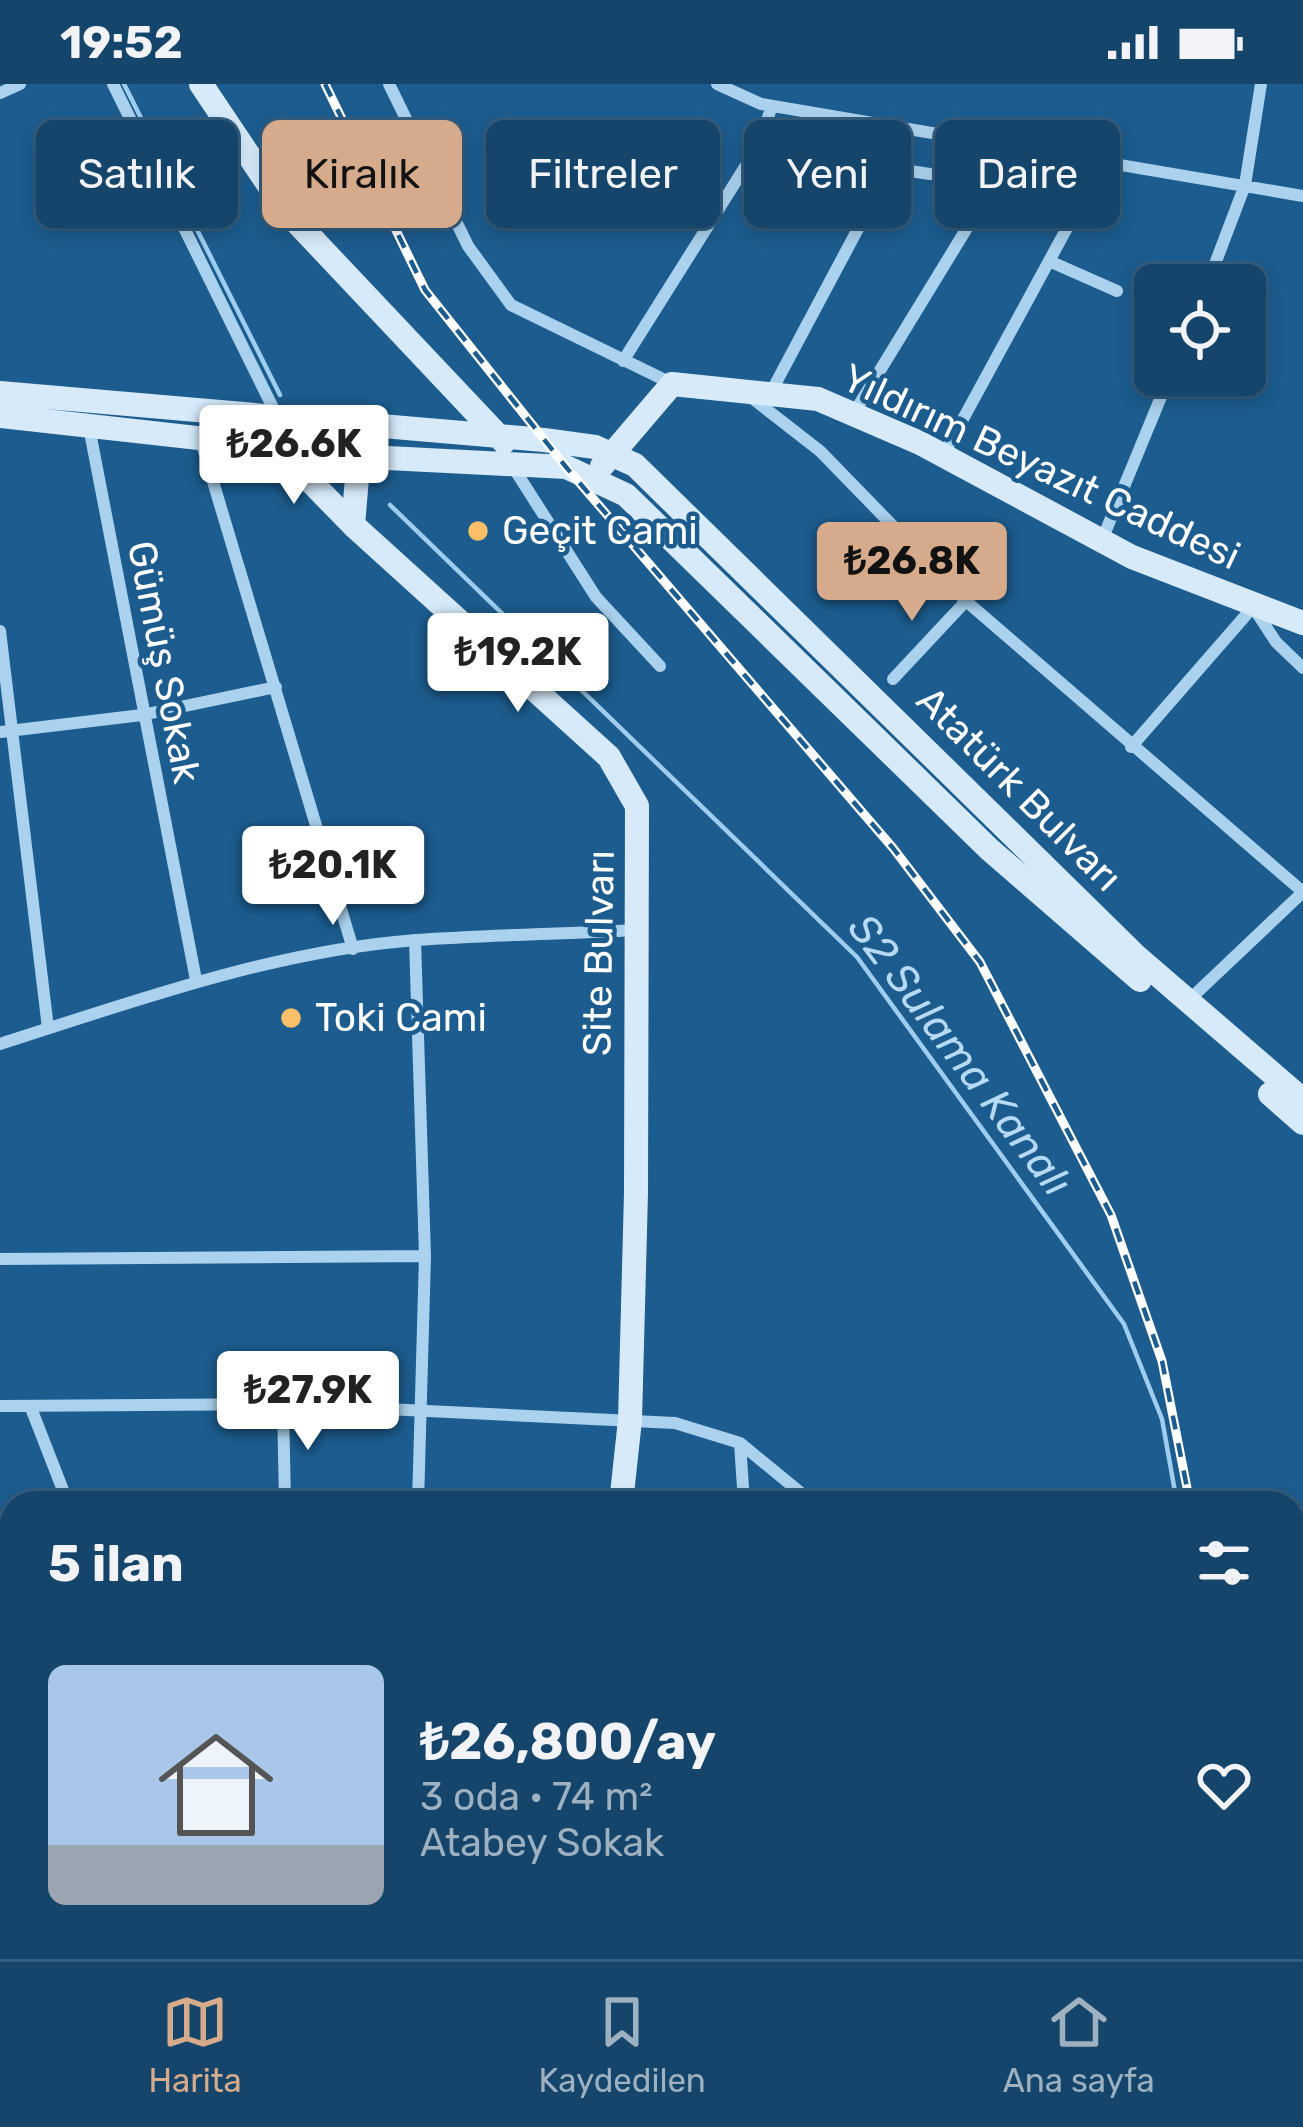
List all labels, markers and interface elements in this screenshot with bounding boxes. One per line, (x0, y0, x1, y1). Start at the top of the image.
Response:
text: 19:52 (60, 16, 183, 69)
chip: Satılık (36, 120, 238, 228)
chip: Kiralık (262, 120, 462, 228)
chip: Filtreler (486, 120, 720, 228)
chip: Yeni (744, 120, 911, 228)
chip: Daire (935, 120, 1120, 228)
map controls (1134, 264, 1266, 396)
button: locate (1134, 264, 1266, 396)
street label: Yıldırım Beyazıt Caddesi (835, 355, 1247, 579)
pin: ₺26.6K (196, 405, 392, 507)
text: ₺26.6K (226, 421, 362, 467)
place label: Geçit Cami (502, 508, 698, 554)
marker: Geçit Cami (465, 518, 491, 544)
pin: ₺26.8K (814, 522, 1010, 624)
street label: Gümüş Sokak (118, 537, 210, 787)
text: ₺26.8K (844, 538, 980, 584)
pin: ₺19.2K (420, 613, 616, 715)
text: ₺19.2K (455, 629, 581, 675)
street label: Atatürk Bulvarı (907, 677, 1131, 901)
pin: ₺20.1K (235, 826, 431, 928)
text: ₺20.1K (269, 842, 397, 888)
street label: Site Bulvarı (574, 850, 624, 1056)
water label: S2 Sulama Kanalı (838, 904, 1082, 1206)
place label: Toki Cami (315, 995, 487, 1041)
marker: Toki Cami (278, 1005, 304, 1031)
pin: ₺27.9K (210, 1351, 406, 1453)
text: ₺27.9K (244, 1367, 372, 1413)
icon: filters (1191, 1530, 1257, 1596)
text: 5 ilan (48, 1533, 184, 1594)
text: ₺26,800/ay (420, 1711, 716, 1772)
icon: home (144, 1713, 288, 1857)
icon: heart (1191, 1752, 1257, 1818)
text: 3 oda · 74 m² (420, 1774, 653, 1820)
text: Atabey Sokak (420, 1820, 664, 1866)
tab: Harita (148, 1989, 242, 2100)
tab: Kaydedilen (539, 1989, 706, 2100)
tab: Ana sayfa (1003, 1989, 1155, 2100)

